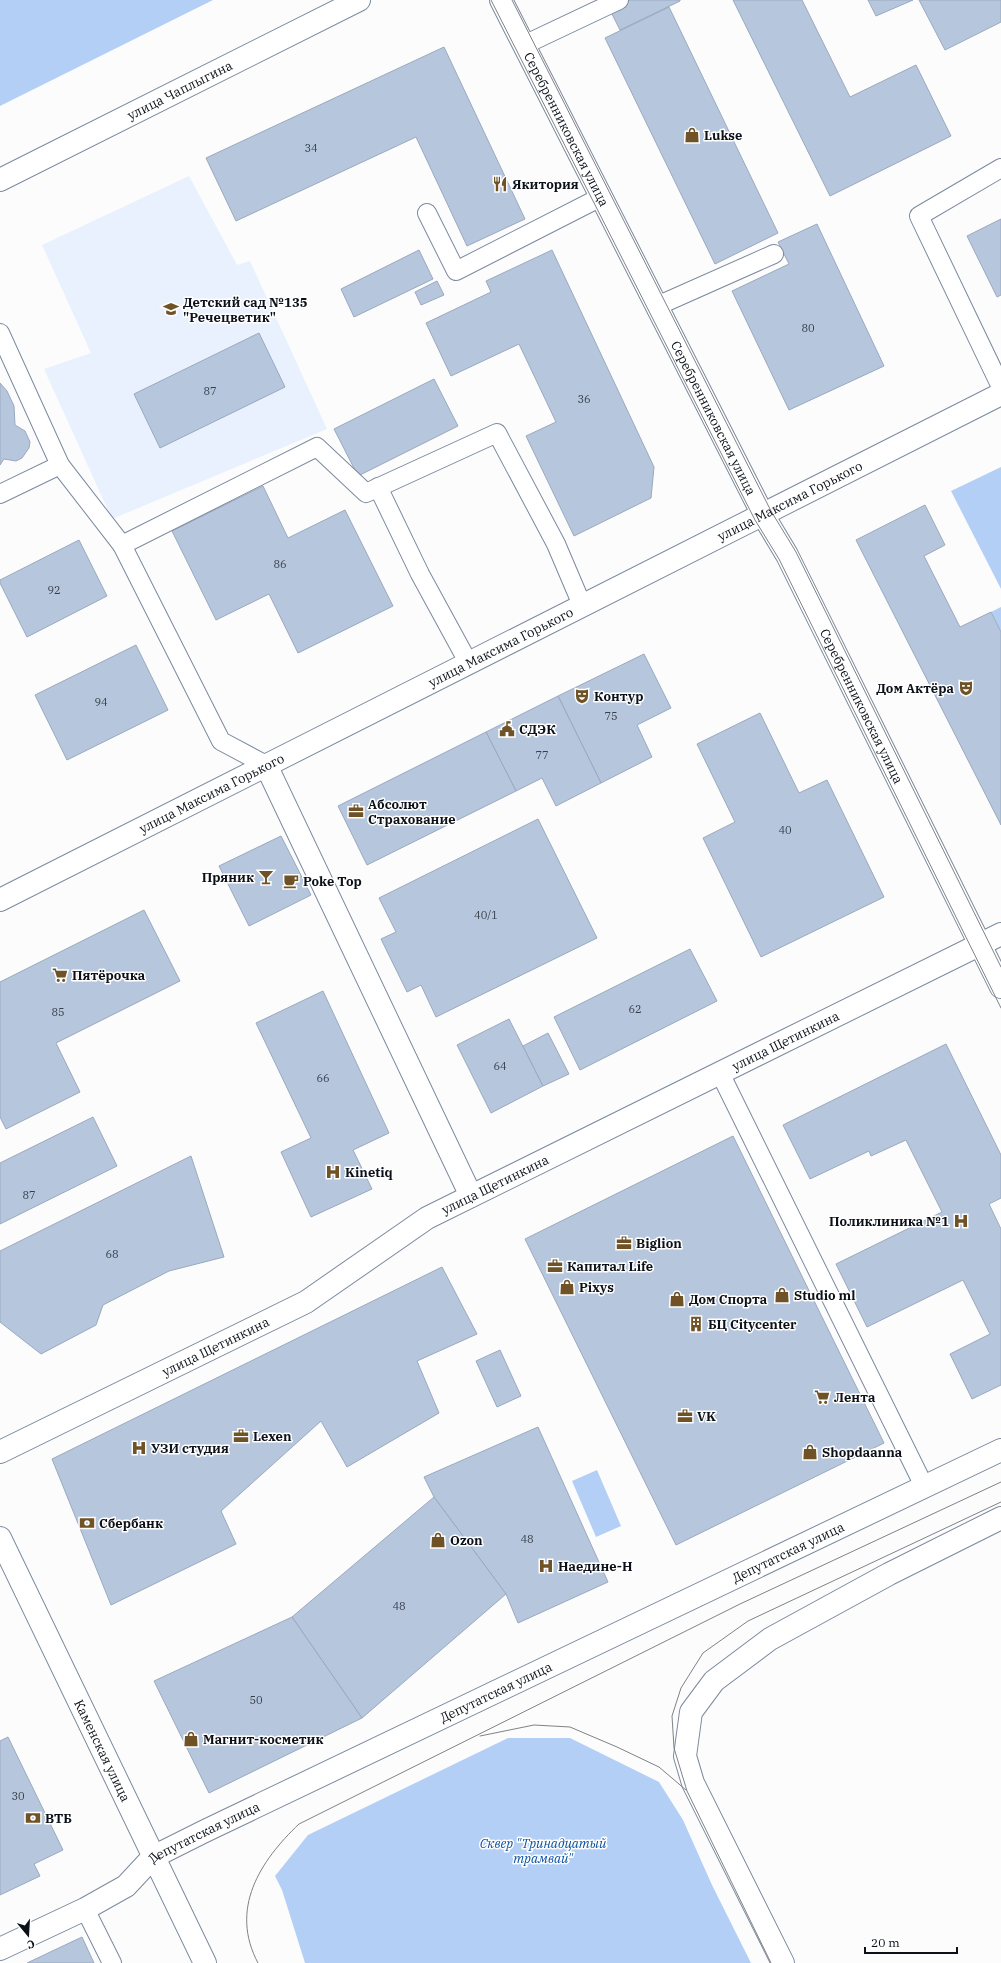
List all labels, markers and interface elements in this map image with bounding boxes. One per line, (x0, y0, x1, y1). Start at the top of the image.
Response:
street label: Серебренниковская улица (520, 49, 613, 209)
street label: улица Чаплыгина (124, 57, 235, 124)
shop icon: Lukse (683, 126, 701, 144)
place label: Lukse (704, 127, 742, 144)
house number: 34 (304, 141, 318, 155)
restaurant icon: Якитория (491, 175, 509, 193)
place label: Якитория (512, 176, 579, 193)
place label: Детский сад №135 "Речецветик" (183, 294, 308, 326)
school or university icon: Детский сад №135 "Речецветик" (162, 300, 180, 318)
house number: 80 (801, 321, 815, 335)
street label: Серебренниковская улица (667, 338, 760, 498)
house number: 87 (203, 384, 217, 398)
house number: 36 (577, 392, 591, 406)
street label: улица Максима Горького (715, 457, 865, 545)
house number: 86 (273, 557, 287, 571)
house number: 92 (47, 583, 61, 597)
street label: улица Максима Горького (426, 604, 576, 691)
street label: Серебренниковская улица (816, 626, 907, 787)
theatre icon: Дом Актёра (957, 679, 975, 697)
place label: Дом Актёра (876, 680, 955, 697)
theatre icon: Контур (573, 687, 591, 705)
place label: Контур (594, 688, 643, 705)
house number: 94 (94, 695, 108, 709)
house number: 75 (604, 709, 618, 723)
public building icon: СДЭК (498, 720, 516, 738)
place label: СДЭК (519, 721, 556, 738)
house number: 77 (535, 748, 549, 762)
street label: улица Максима Горького (136, 750, 287, 837)
place label: Абсолют Страхование (368, 796, 456, 828)
office icon: Абсолют Страхование (347, 802, 365, 820)
house number: 40 (778, 823, 792, 837)
bar icon: Пряник (257, 868, 275, 886)
place label: Пряник (202, 869, 254, 886)
cafe icon: Poke Top (282, 872, 300, 890)
place label: Poke Top (303, 873, 362, 890)
house number: 40/1 (474, 908, 498, 922)
supermarket icon: Пятёрочка (51, 966, 69, 984)
place label: Пятёрочка (72, 967, 146, 984)
house number: 62 (628, 1002, 642, 1016)
house number: 85 (51, 1005, 65, 1019)
street label: улица Щетинкина (729, 1007, 842, 1075)
house number: 64 (493, 1059, 507, 1073)
house number: 66 (316, 1071, 330, 1085)
street label: улица Щетинкина (439, 1151, 552, 1218)
hospital icon: Kinetiq (324, 1163, 342, 1181)
place label: Kinetiq (345, 1164, 393, 1181)
house number: 87 (22, 1188, 36, 1202)
hospital icon: Поликлиника №1 (952, 1212, 970, 1230)
place label: Поликлиника №1 (829, 1213, 949, 1230)
office icon: Biglion (615, 1234, 633, 1252)
place label: Biglion (636, 1235, 682, 1252)
house number: 68 (105, 1247, 119, 1261)
office icon: Капитал Life (546, 1257, 564, 1275)
place label: Капитал Life (567, 1258, 653, 1275)
shop icon: Pixys (558, 1278, 576, 1296)
place label: Pixys (579, 1279, 614, 1296)
shop icon: Studio ml (773, 1286, 791, 1304)
place label: Studio ml (794, 1287, 855, 1304)
shop icon: Дом Спорта (668, 1290, 686, 1308)
place label: Дом Спорта (689, 1291, 768, 1308)
street label: улица Щетинкина (159, 1313, 272, 1380)
building icon: БЦ Citycenter (687, 1315, 705, 1333)
place label: БЦ Citycenter (708, 1316, 797, 1333)
supermarket icon: Лента (813, 1388, 831, 1406)
place label: Лента (834, 1389, 876, 1406)
office icon: VK (676, 1407, 694, 1425)
place label: VK (697, 1408, 716, 1425)
office icon: Lexen (232, 1427, 250, 1445)
place label: Lexen (253, 1428, 292, 1445)
hospital icon: УЗИ студия (130, 1439, 148, 1457)
place label: УЗИ студия (151, 1440, 229, 1457)
shop icon: Shopdaanna (801, 1443, 819, 1461)
place label: Shopdaanna (822, 1444, 903, 1461)
bank icon: Сбербанк (78, 1514, 96, 1532)
place label: Сбербанк (99, 1515, 163, 1532)
street label: Депутатская улица (729, 1518, 847, 1587)
shop icon: Ozon (429, 1531, 447, 1549)
place label: Ozon (450, 1532, 483, 1549)
house number: 48 (520, 1532, 534, 1546)
hospital icon: Наедине-Н (537, 1557, 555, 1575)
place label: Наедине-Н (558, 1558, 633, 1575)
house number: 48 (392, 1599, 406, 1613)
street label: Депутатская улица (437, 1658, 555, 1726)
house number: 50 (249, 1693, 263, 1707)
street label: Каменская улица (70, 1697, 134, 1805)
shop icon: Магнит-косметик (182, 1730, 200, 1748)
place label: Магнит-косметик (203, 1731, 323, 1748)
house number: 30 (11, 1789, 25, 1803)
street label: Депутатская улица (144, 1798, 263, 1867)
bank icon: ВТБ (24, 1809, 42, 1827)
place label: ВТБ (45, 1810, 72, 1827)
park label: Сквер "Тринадцатый трамвай" (480, 1835, 607, 1867)
north arrow (8, 1915, 48, 1955)
scale bar (865, 1929, 957, 1955)
text: 20 m (871, 1935, 900, 1950)
text: С (25, 1937, 37, 1952)

